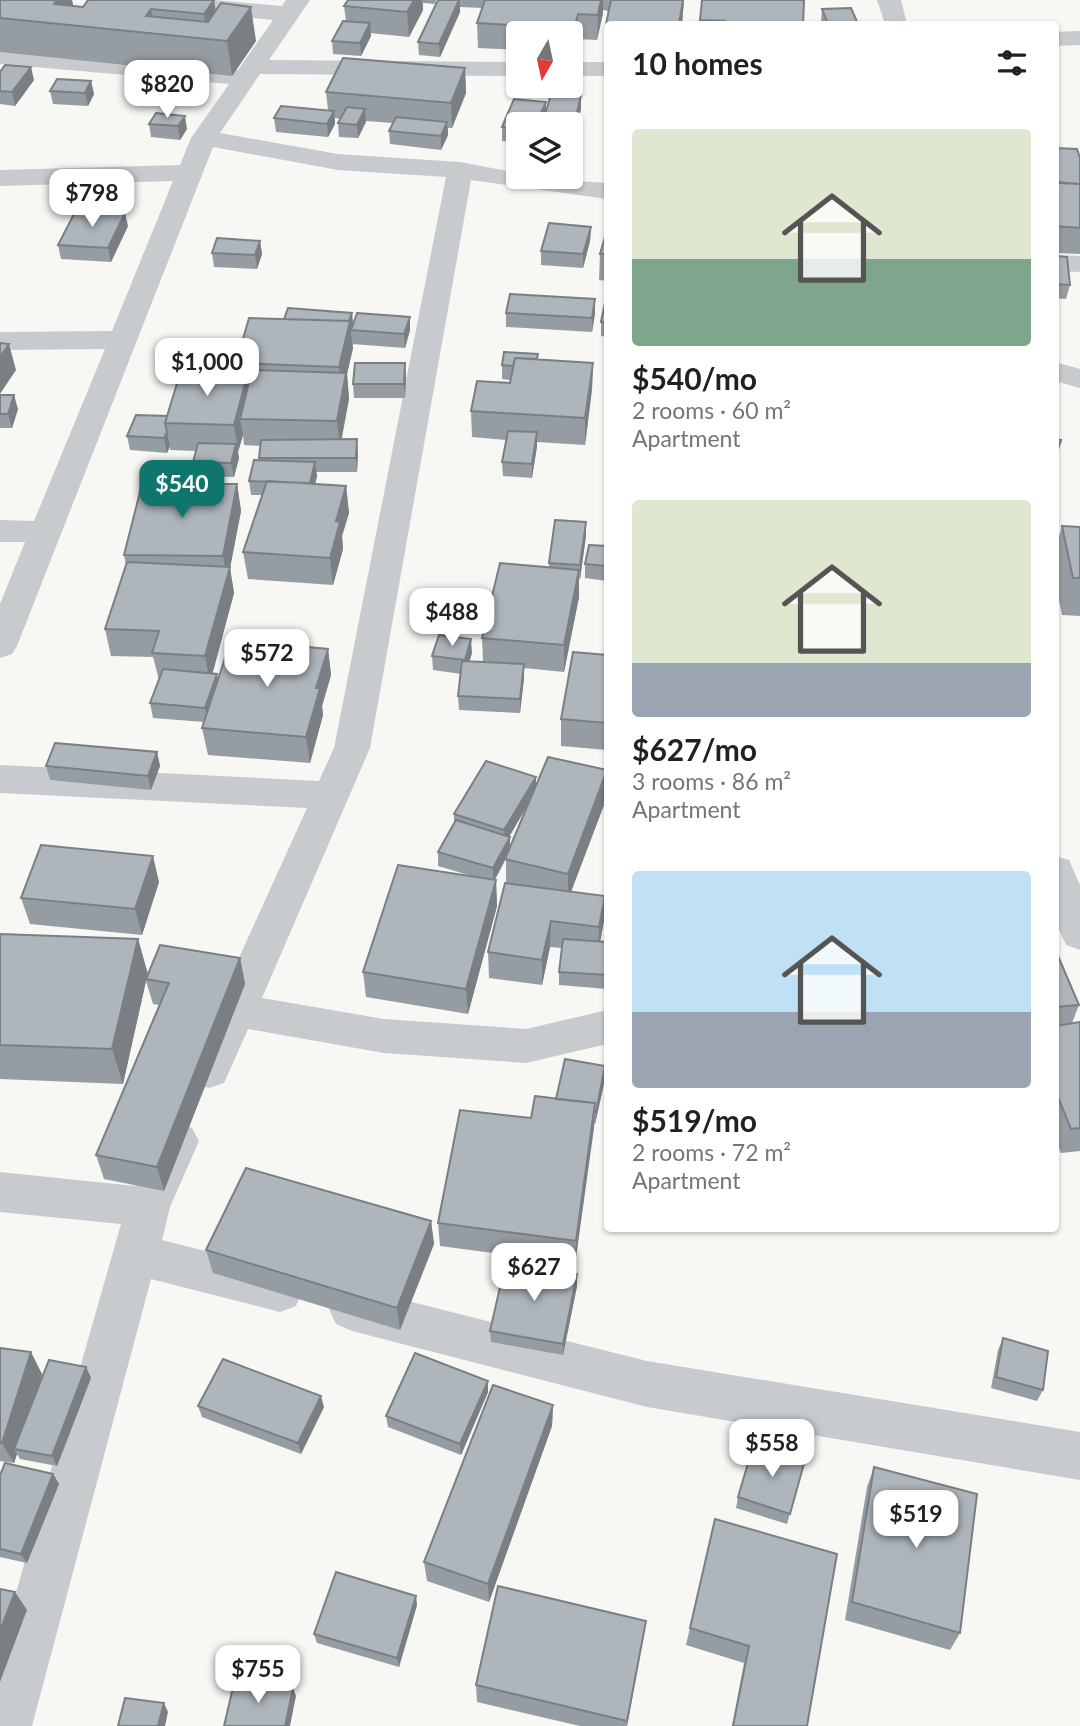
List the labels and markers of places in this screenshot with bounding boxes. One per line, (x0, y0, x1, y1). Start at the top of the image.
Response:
pin: $820 (126, 60, 208, 120)
pin: $798 (51, 170, 133, 229)
pin: $1,000 (150, 338, 264, 398)
pin: $540 (141, 461, 223, 520)
pin: $488 (411, 588, 493, 648)
pin: $572 (226, 630, 308, 689)
pin: $627 (493, 1244, 575, 1303)
pin: $558 (731, 1420, 813, 1479)
pin: $519 (875, 1490, 957, 1550)
pin: $755 (217, 1646, 299, 1705)

